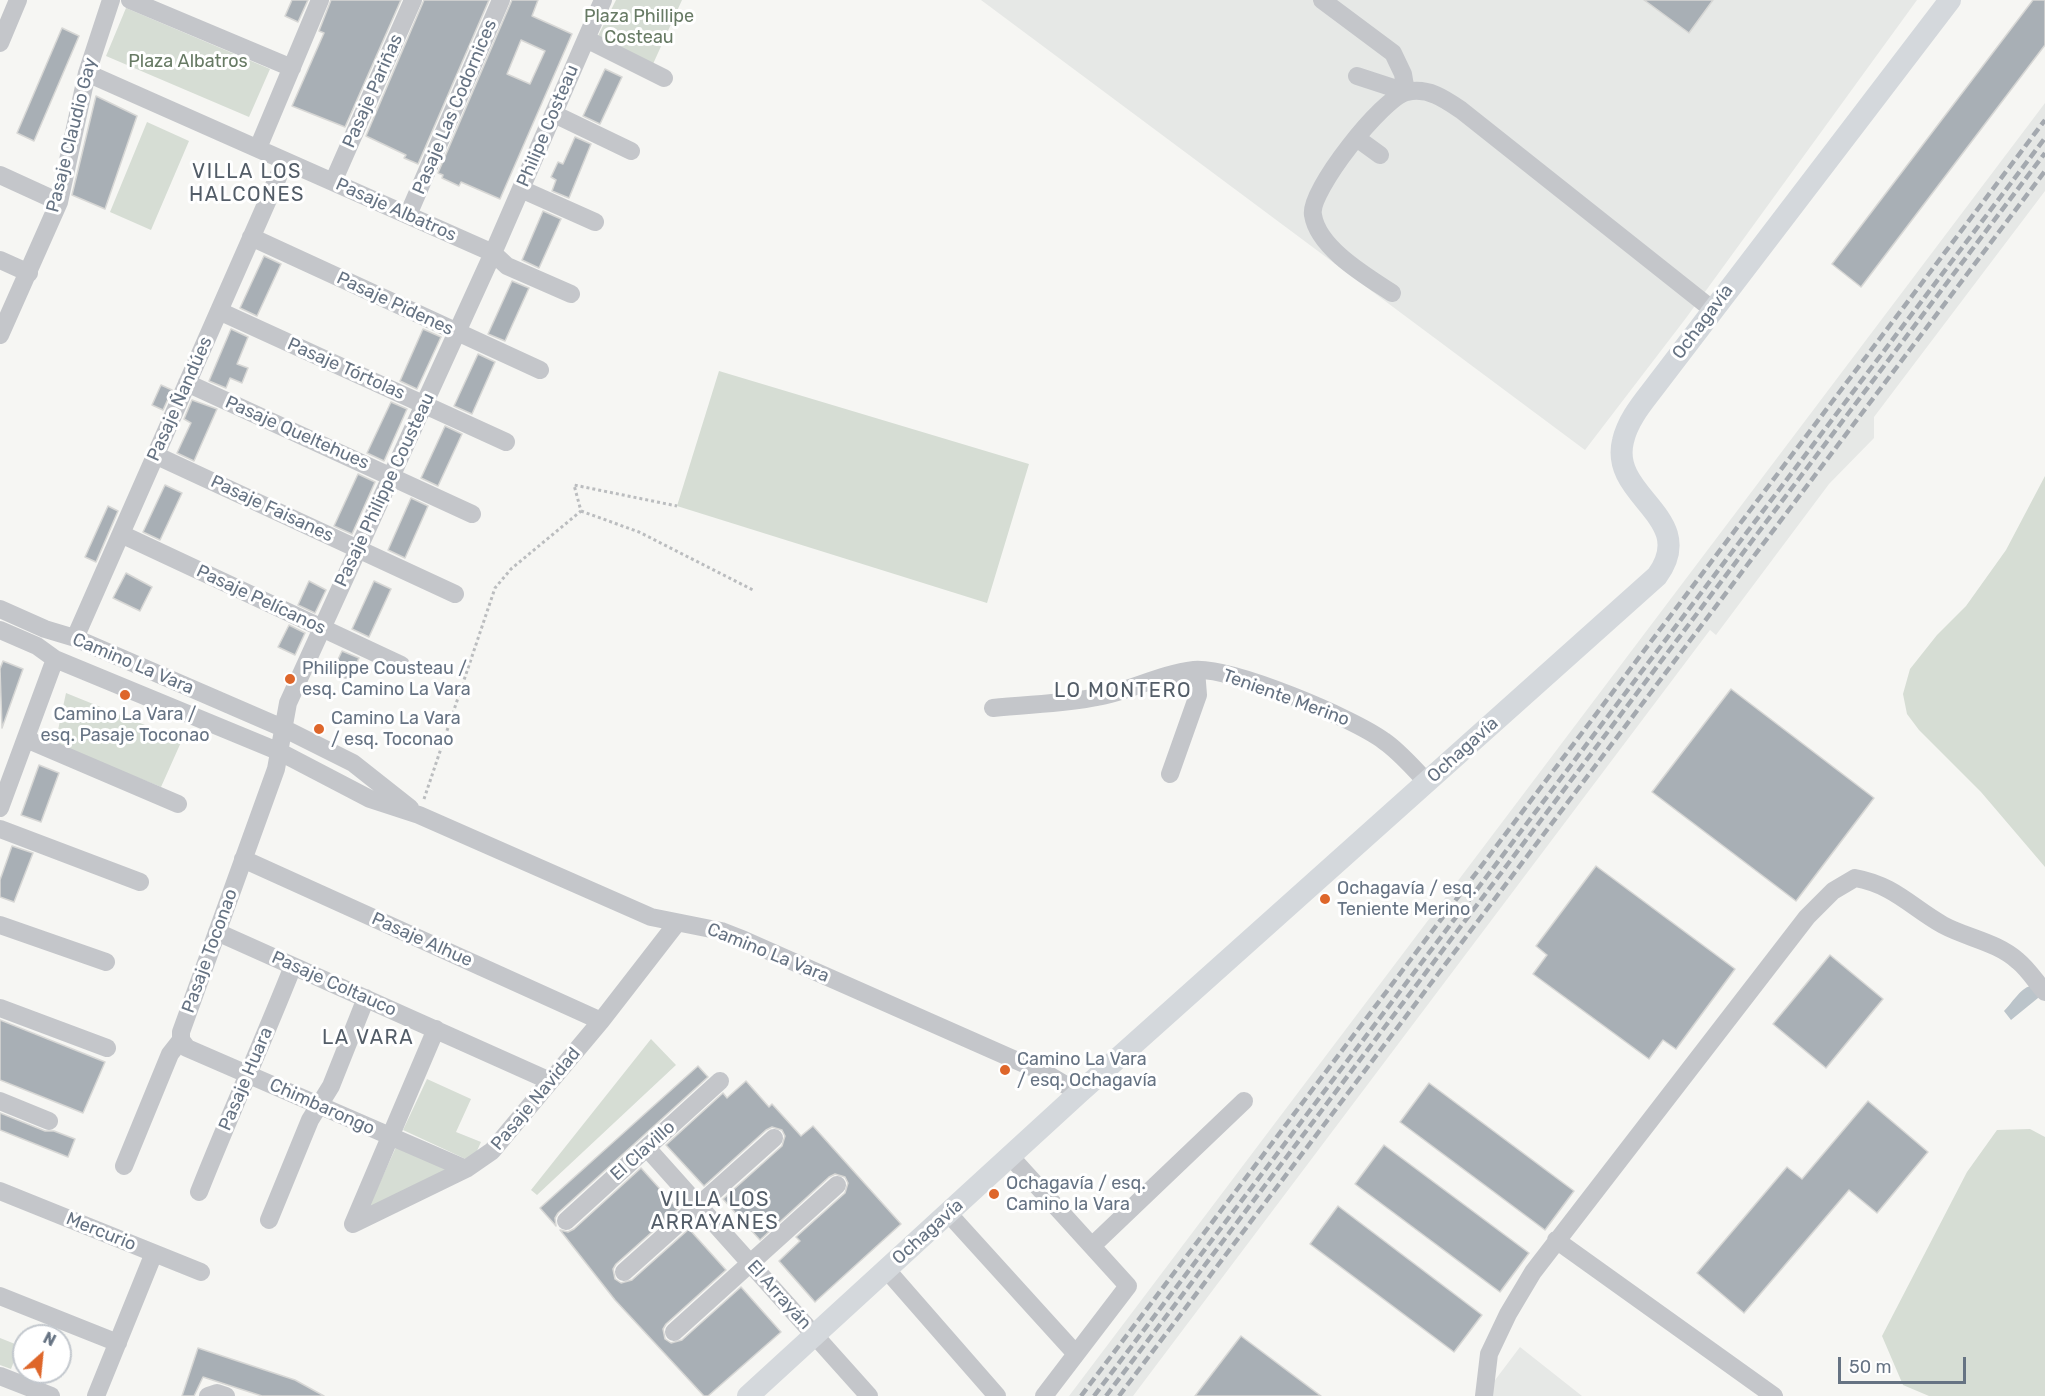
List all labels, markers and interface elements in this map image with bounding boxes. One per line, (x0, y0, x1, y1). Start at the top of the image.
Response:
park label: Plaza Phillipe Costeau (584, 6, 694, 48)
street label: Pasaje Las Codornices (408, 16, 502, 198)
street label: Pasaje Pariñas (338, 31, 408, 151)
park label: Plaza Albatros (128, 51, 248, 73)
street label: Pasaje Claudio Gay (42, 55, 102, 215)
street label: Philipe Costeau (513, 62, 583, 190)
district label: VILLA LOS HALCONES (189, 160, 305, 207)
street label: Pasaje Albatros (332, 174, 460, 246)
street label: Pasaje Pidenes (333, 267, 457, 341)
street label: Ochagavía (1668, 280, 1738, 364)
street label: Pasaje Ñandúes (143, 333, 217, 465)
street label: Pasaje Tórtolas (284, 333, 408, 405)
street label: Pasaje Philippe Cousteau (331, 390, 439, 590)
street label: Pasaje Queltehues (222, 392, 372, 474)
street label: Pasaje Faisanes (207, 471, 337, 547)
street label: Pasaje Pelícanos (193, 561, 329, 639)
street label: Camino La Vara (69, 629, 197, 699)
place label: Philippe Cousteau / esq. Camino La Vara (302, 658, 471, 700)
street label: Teniente Merino (1220, 665, 1352, 731)
marker: Philippe Cousteau / esq. Camino La Vara (283, 672, 297, 686)
district label: LO MONTERO (1054, 679, 1192, 703)
marker: Camino La Vara / esq. Pasaje Toconao (118, 688, 132, 702)
place label: Camino La Vara / esq. Pasaje Toconao (40, 704, 210, 746)
place label: Camino La Vara / esq. Toconao (331, 708, 461, 750)
street label: Ochagavía (1423, 713, 1503, 787)
marker: Camino La Vara / esq. Toconao (312, 722, 326, 736)
place label: Ochagavía / esq. Teniente Merino (1337, 878, 1477, 920)
street label: Pasaje Toconao (178, 886, 242, 1016)
marker: Ochagavía / esq. Teniente Merino (1318, 892, 1332, 906)
street label: Pasaje Alhue (368, 908, 476, 972)
street label: Camino La Vara (704, 919, 832, 987)
street label: Pasaje Coltauco (268, 947, 400, 1021)
street label: Pasaje Huara (215, 1024, 277, 1134)
district label: LA VARA (322, 1026, 414, 1050)
street label: Pasaje Navidad (487, 1043, 585, 1155)
place label: Camino La Vara / esq. Ochagavía (1017, 1049, 1157, 1092)
marker: Camino La Vara / esq. Ochagavía (998, 1063, 1012, 1077)
street label: Chimbarongo (266, 1074, 378, 1140)
street label: El Clavillo (606, 1116, 680, 1186)
place label: Ochagavía / esq. Camino la Vara (1006, 1173, 1146, 1216)
marker: Ochagavía / esq. Camino la Vara (987, 1187, 1001, 1201)
district label: VILLA LOS ARRAYANES (651, 1188, 779, 1235)
street label: Ochagavía (888, 1195, 968, 1269)
street label: Mercurio (63, 1208, 139, 1256)
street label: El Arrayán (742, 1256, 816, 1334)
north arrow (12, 1324, 72, 1384)
text: N (40, 1328, 59, 1350)
scale bar (1841, 1345, 1968, 1383)
text: 50 m (1849, 1356, 1892, 1378)

